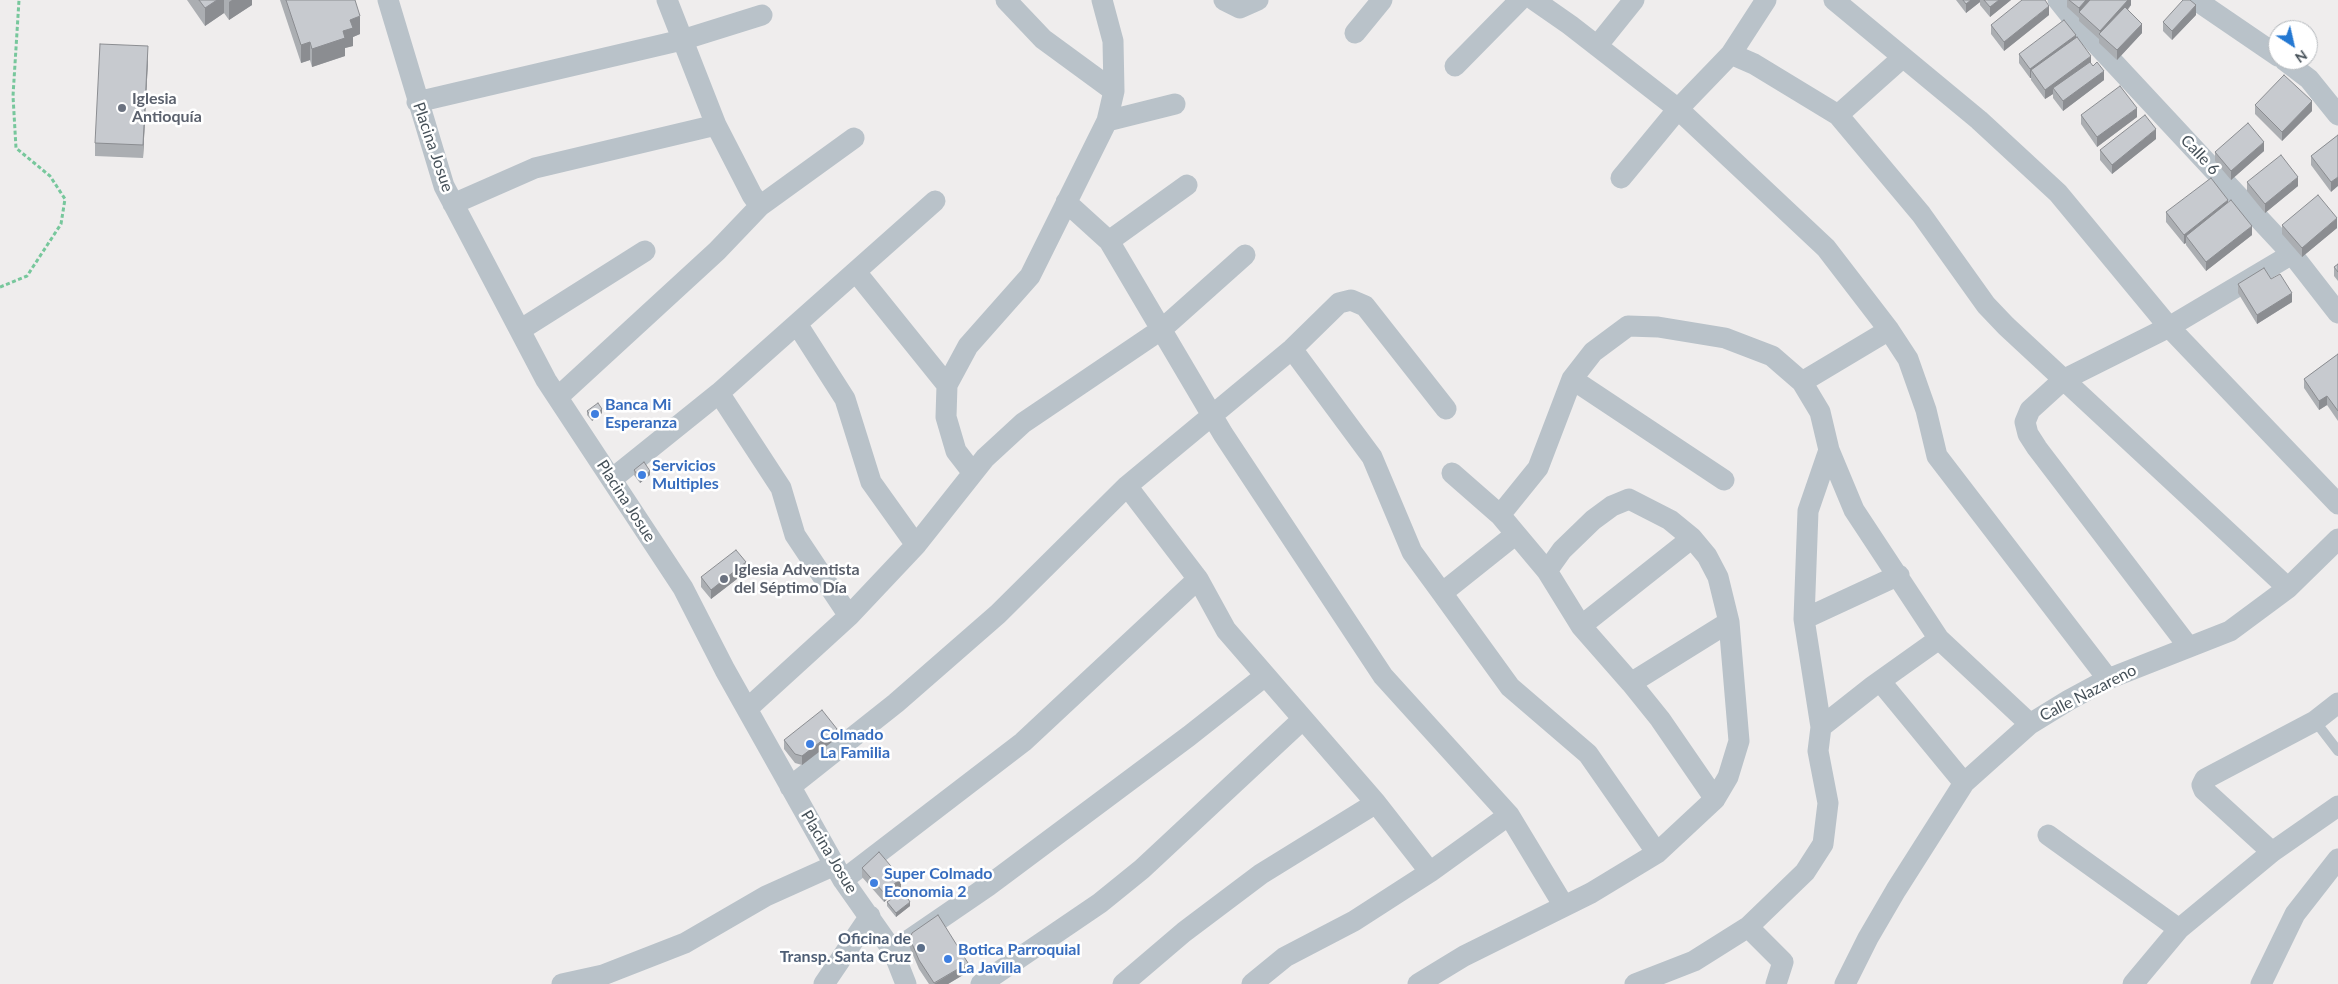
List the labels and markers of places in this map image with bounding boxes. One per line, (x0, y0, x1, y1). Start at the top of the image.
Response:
place label: Iglesia Antioquía (132, 89, 202, 127)
marker: Iglesia Antioquía (116, 102, 128, 114)
place label: Banca Mi Esperanza (605, 395, 677, 433)
marker: Banca Mi Esperanza (589, 408, 601, 420)
place label: Servicios Multiples (652, 456, 719, 494)
marker: Servicios Multiples (636, 469, 648, 481)
place label: Iglesia Adventista del Séptimo Día (734, 560, 860, 598)
marker: Iglesia Adventista del Séptimo Día (718, 573, 730, 585)
place label: Colmado La Familia (820, 725, 890, 763)
marker: Colmado La Familia (804, 738, 816, 750)
place label: Super Colmado Economia 2 (884, 864, 993, 902)
marker: Super Colmado Economia 2 (868, 877, 880, 889)
place label: Oficina de Transp. Santa Cruz (780, 929, 911, 967)
place label: Botica Parroquial La Javilla (958, 940, 1080, 978)
marker: Oficina de Transp. Santa Cruz (915, 942, 927, 954)
marker: Botica Parroquial La Javilla (942, 953, 954, 965)

